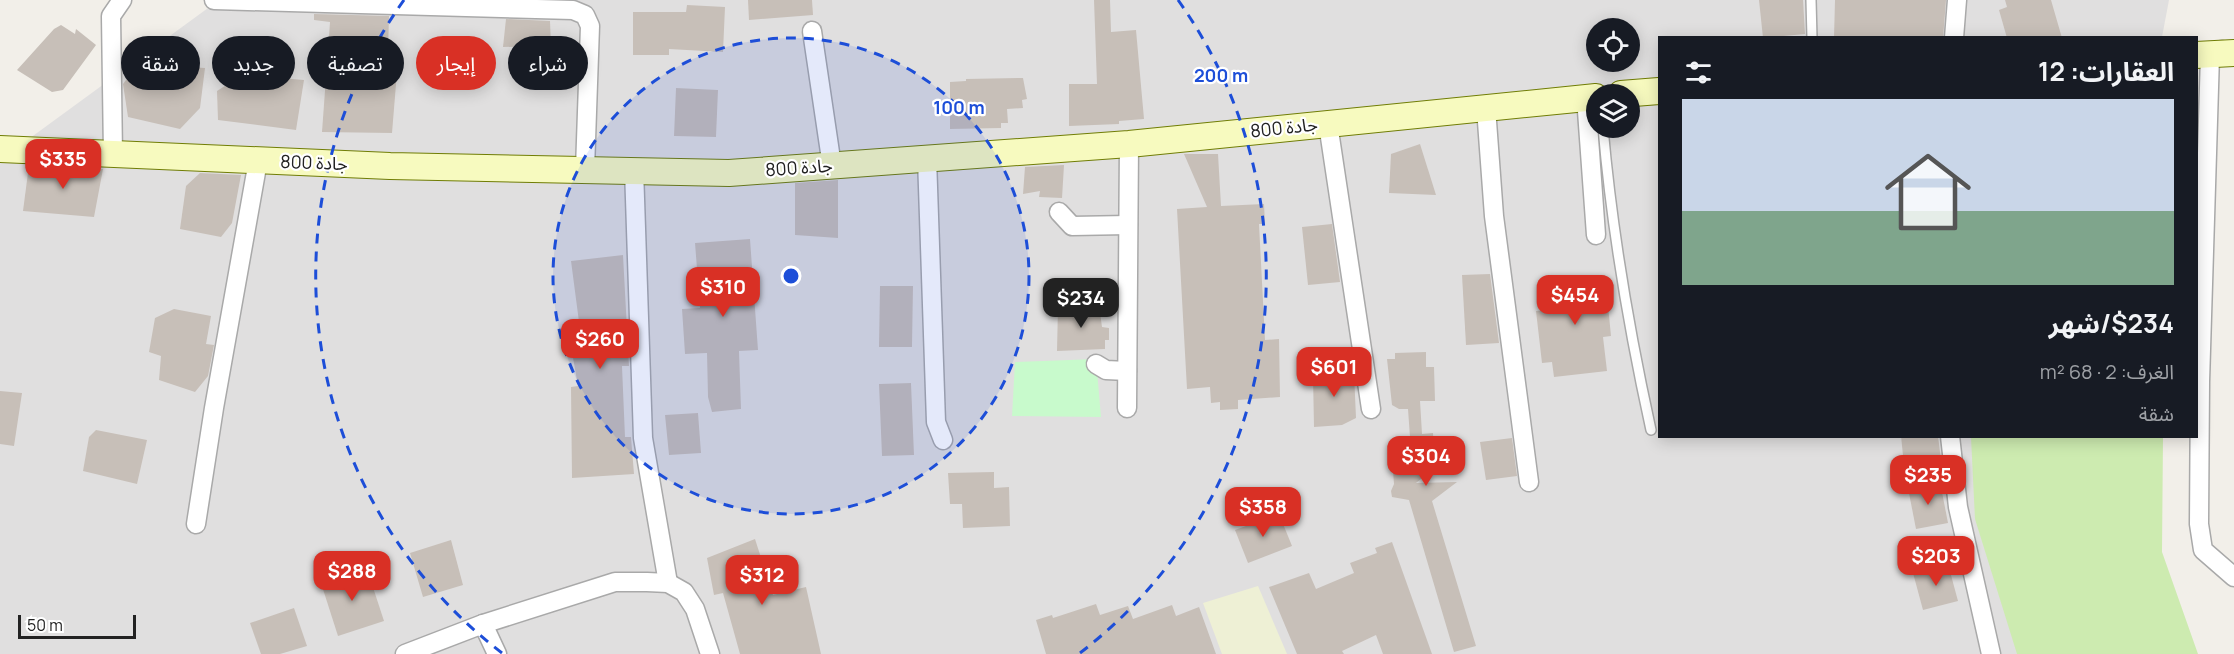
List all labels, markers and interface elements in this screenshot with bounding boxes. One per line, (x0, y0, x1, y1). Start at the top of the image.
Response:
map controls (1586, 18, 1640, 138)
button: locate (1586, 18, 1640, 72)
chip: شقة (121, 36, 200, 90)
chip: جديد (212, 36, 295, 90)
chip: تصفية (307, 36, 404, 90)
chip: إيجار (416, 36, 496, 90)
chip: شراء (508, 36, 588, 90)
text: العقارات: 12 (2038, 53, 2174, 89)
icon: filters (1682, 56, 1715, 89)
text: 200 m (1194, 63, 1248, 87)
button: layers (1586, 84, 1640, 138)
text: 100 m (933, 95, 985, 119)
street label: جادة 800 (1249, 112, 1319, 142)
icon: home (1874, 138, 1982, 246)
pin: $335 (27, 139, 99, 190)
text: $335 (39, 145, 87, 172)
street label: جادة 800 (280, 149, 348, 175)
street label: جادة 800 (764, 153, 834, 181)
centre of rings (781, 266, 801, 286)
pin: $310 (687, 267, 759, 318)
text: $310 (700, 273, 746, 300)
pin: $454 (1539, 275, 1611, 326)
pin: $234 (1045, 278, 1117, 329)
text: $454 (1551, 281, 1599, 308)
text: $234 (1057, 284, 1105, 311)
text: $234/شهر (2049, 305, 2174, 341)
pin: $260 (564, 319, 636, 370)
text: $260 (575, 325, 625, 352)
pin: $601 (1298, 347, 1370, 398)
text: $601 (1311, 353, 1357, 380)
text: الغرف: 2 · 68 m² (2040, 358, 2174, 385)
text: شقة (2139, 400, 2174, 427)
pin: $304 (1390, 436, 1462, 487)
text: $304 (1401, 442, 1451, 469)
pin: $235 (1892, 455, 1964, 506)
text: $235 (1904, 461, 1952, 488)
pin: $358 (1227, 487, 1299, 538)
text: $358 (1239, 493, 1287, 520)
pin: $203 (1900, 536, 1972, 587)
text: $203 (1911, 542, 1961, 569)
pin: $288 (316, 551, 388, 602)
pin: $312 (726, 555, 798, 606)
text: $288 (328, 557, 376, 584)
text: $312 (740, 561, 784, 588)
scale bar (18, 612, 136, 640)
text: 50 m (27, 614, 63, 636)

